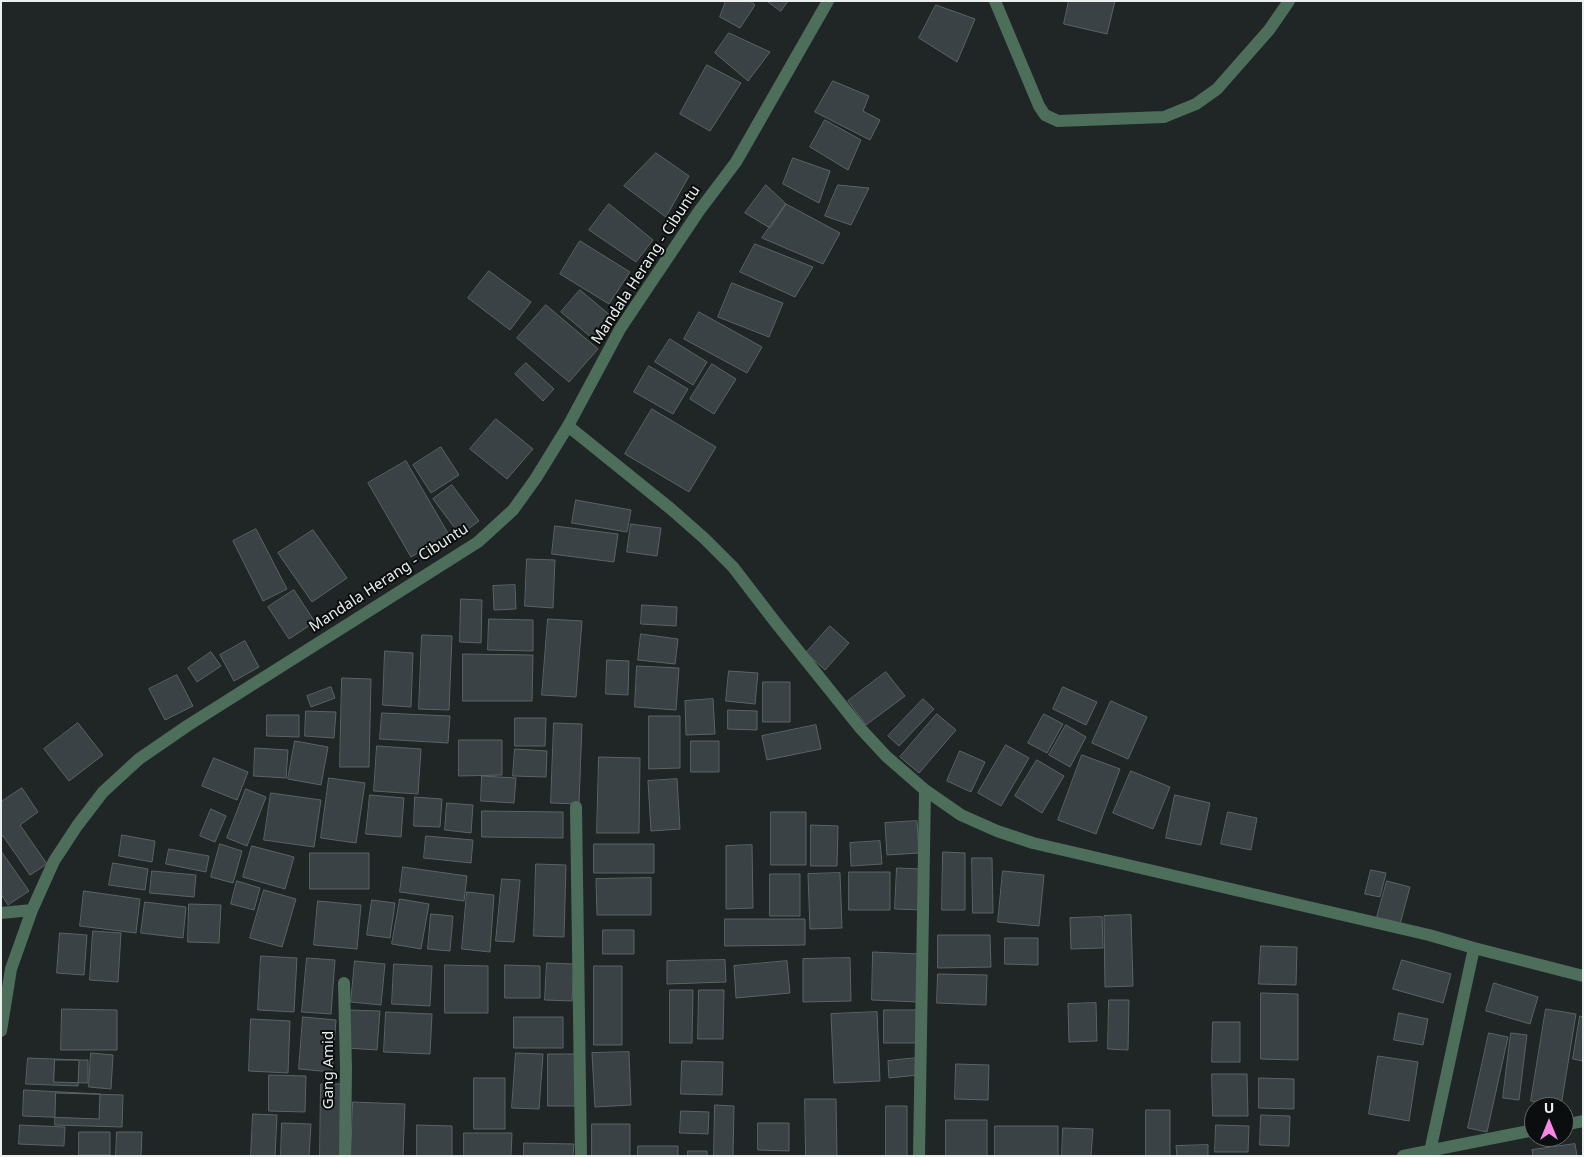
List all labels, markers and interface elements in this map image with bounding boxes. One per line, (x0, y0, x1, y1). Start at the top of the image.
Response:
street label: Mandala Herang - Cibuntu (588, 182, 704, 348)
street label: Mandala Herang - Cibuntu (306, 520, 472, 636)
street label: Gang Amid (320, 1031, 338, 1109)
north arrow (1524, 1097, 1574, 1147)
text: U (1544, 1098, 1554, 1117)

